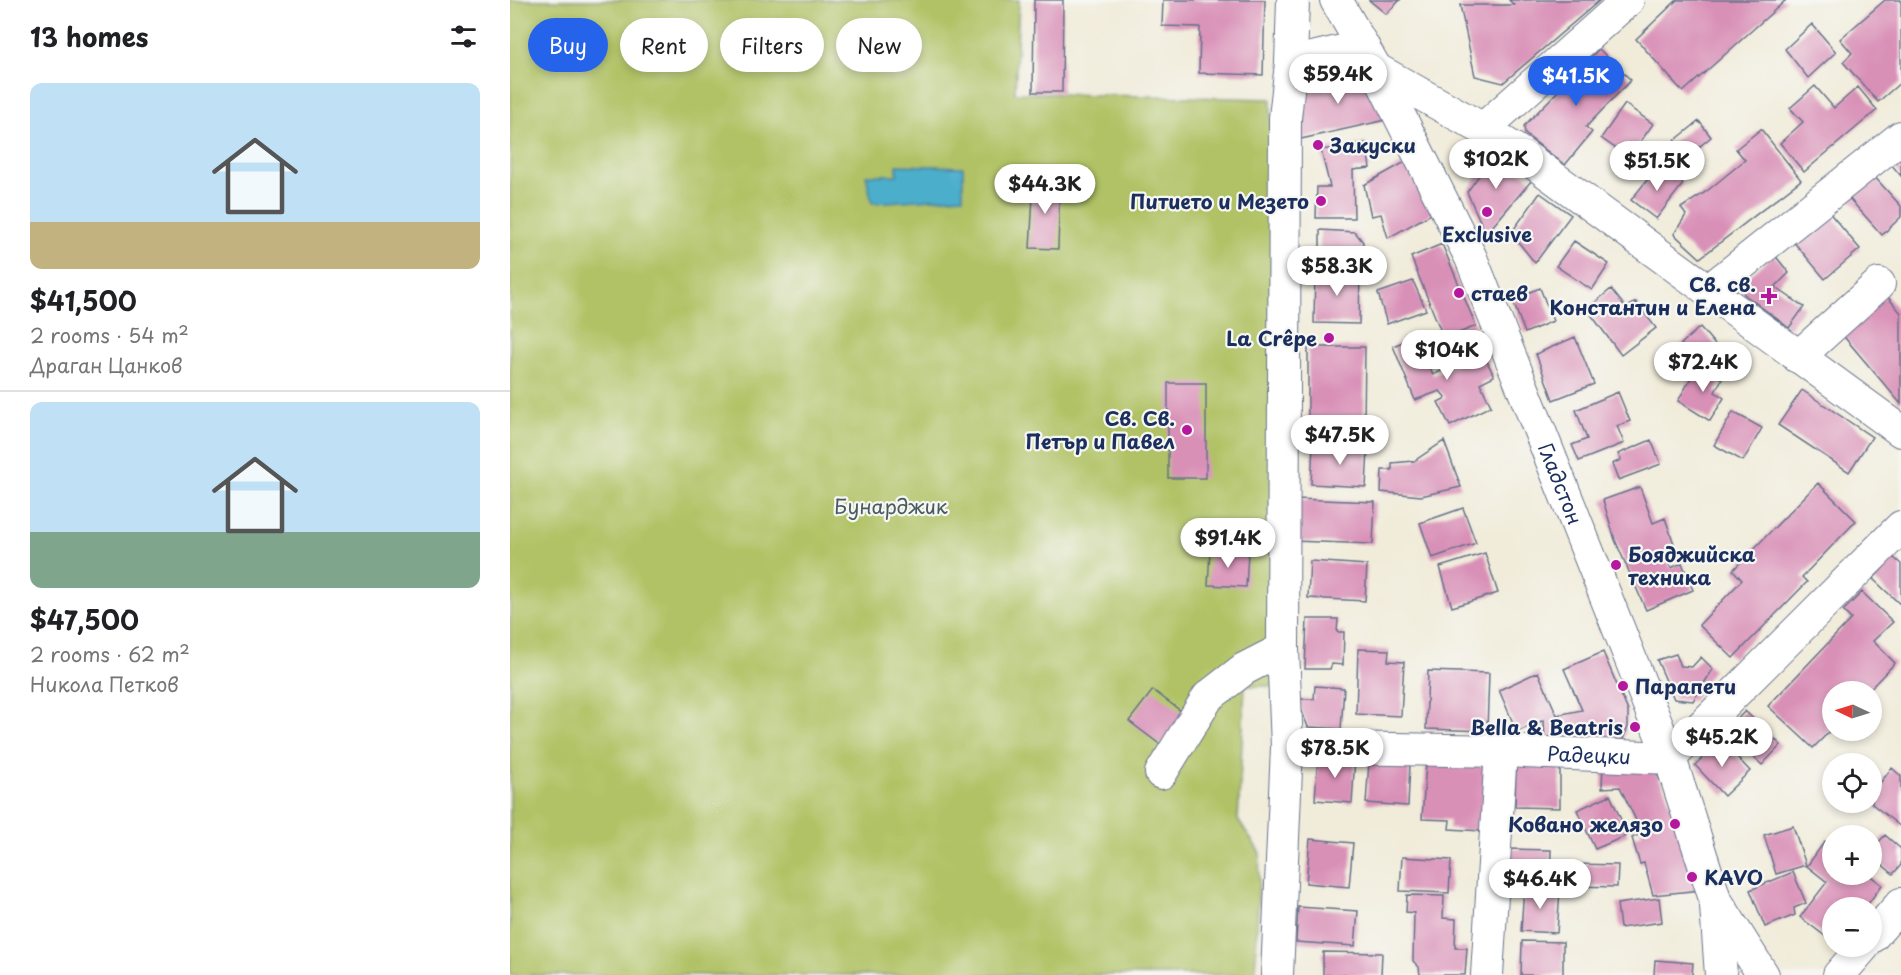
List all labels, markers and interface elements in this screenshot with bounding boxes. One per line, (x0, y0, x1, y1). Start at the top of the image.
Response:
text: 13 homes (30, 17, 148, 56)
chip: Buy (528, 18, 608, 72)
chip: Rent (620, 18, 708, 72)
chip: Filters (720, 18, 824, 72)
chip: New (836, 18, 922, 72)
icon: filters (447, 20, 480, 53)
pin: $59.4K (1289, 54, 1387, 105)
pin: $41.5K (1527, 56, 1625, 107)
text: $59.4K (1303, 58, 1373, 88)
text: $41.5K (1542, 60, 1610, 90)
icon: home (201, 122, 309, 230)
place label: Закуски (1329, 130, 1416, 160)
marker: Закуски (1311, 138, 1325, 152)
pin: $102K (1454, 139, 1538, 190)
pin: $51.5K (1608, 141, 1706, 192)
text: $102K (1463, 143, 1529, 173)
text: $51.5K (1624, 145, 1690, 175)
pin: $44.3K (996, 164, 1094, 215)
text: $44.3K (1008, 168, 1082, 198)
place label: Питието и Мезето (1130, 186, 1309, 216)
marker: Питието и Мезето (1314, 194, 1328, 208)
marker: Exclusive (1480, 205, 1494, 219)
place label: Exclusive (1442, 219, 1532, 249)
pin: $58.3K (1288, 246, 1386, 297)
text: $58.3K (1301, 250, 1373, 280)
place label: Св. св. Константин и Елена (1550, 269, 1756, 322)
place label: стаев (1471, 278, 1528, 308)
text: $41,500 (30, 281, 137, 320)
marker: стаев (1452, 286, 1466, 300)
marker: Св. св. Константин и Елена (1760, 287, 1778, 305)
text: 2 rooms · 54 m² (30, 320, 189, 350)
place label: La Crêpe (1226, 323, 1317, 353)
pin: $104K (1405, 330, 1489, 381)
marker: La Crêpe (1322, 331, 1336, 345)
text: $104K (1415, 334, 1479, 364)
pin: $72.4K (1654, 342, 1752, 393)
text: $72.4K (1668, 346, 1738, 376)
text: Драган Цанков (30, 350, 183, 380)
place label: Св. Св. Петър и Павел (1025, 403, 1175, 456)
pin: $47.5K (1291, 415, 1389, 466)
text: $47.5K (1305, 419, 1375, 449)
marker: Св. Св. Петър и Павел (1180, 423, 1194, 437)
street label: Гладстон (1531, 438, 1591, 529)
icon: home (201, 441, 309, 549)
park label: Бунарджик (834, 491, 948, 521)
pin: $91.4K (1179, 518, 1277, 569)
text: $91.4K (1194, 522, 1262, 552)
place label: Бояджийска техника (1628, 539, 1756, 592)
marker: Бояджийска техника (1609, 558, 1623, 572)
text: $47,500 (30, 600, 139, 639)
text: 2 rooms · 62 m² (30, 639, 190, 669)
text: Никола Петков (30, 669, 179, 699)
place label: Парапети (1635, 671, 1736, 701)
marker: Парапети (1616, 679, 1630, 693)
north arrow (1822, 681, 1882, 741)
map controls (1822, 681, 1882, 957)
place label: Bella & Beatris (1470, 712, 1623, 742)
pin: $45.2K (1673, 717, 1771, 768)
marker: Bella & Beatris (1628, 720, 1642, 734)
text: $45.2K (1686, 721, 1758, 751)
pin: $78.5K (1286, 728, 1384, 779)
text: $78.5K (1300, 732, 1370, 762)
street label: Радецки (1546, 738, 1631, 771)
button: locate (1822, 753, 1882, 813)
place label: Ковано желязо (1508, 809, 1663, 839)
marker: Ковано желязо (1668, 817, 1682, 831)
button: + (1822, 825, 1882, 885)
pin: $46.4K (1491, 859, 1589, 910)
place label: KAVO (1704, 862, 1763, 892)
text: $46.4K (1503, 863, 1577, 893)
marker: KAVO (1685, 870, 1699, 884)
button: − (1822, 897, 1882, 957)

